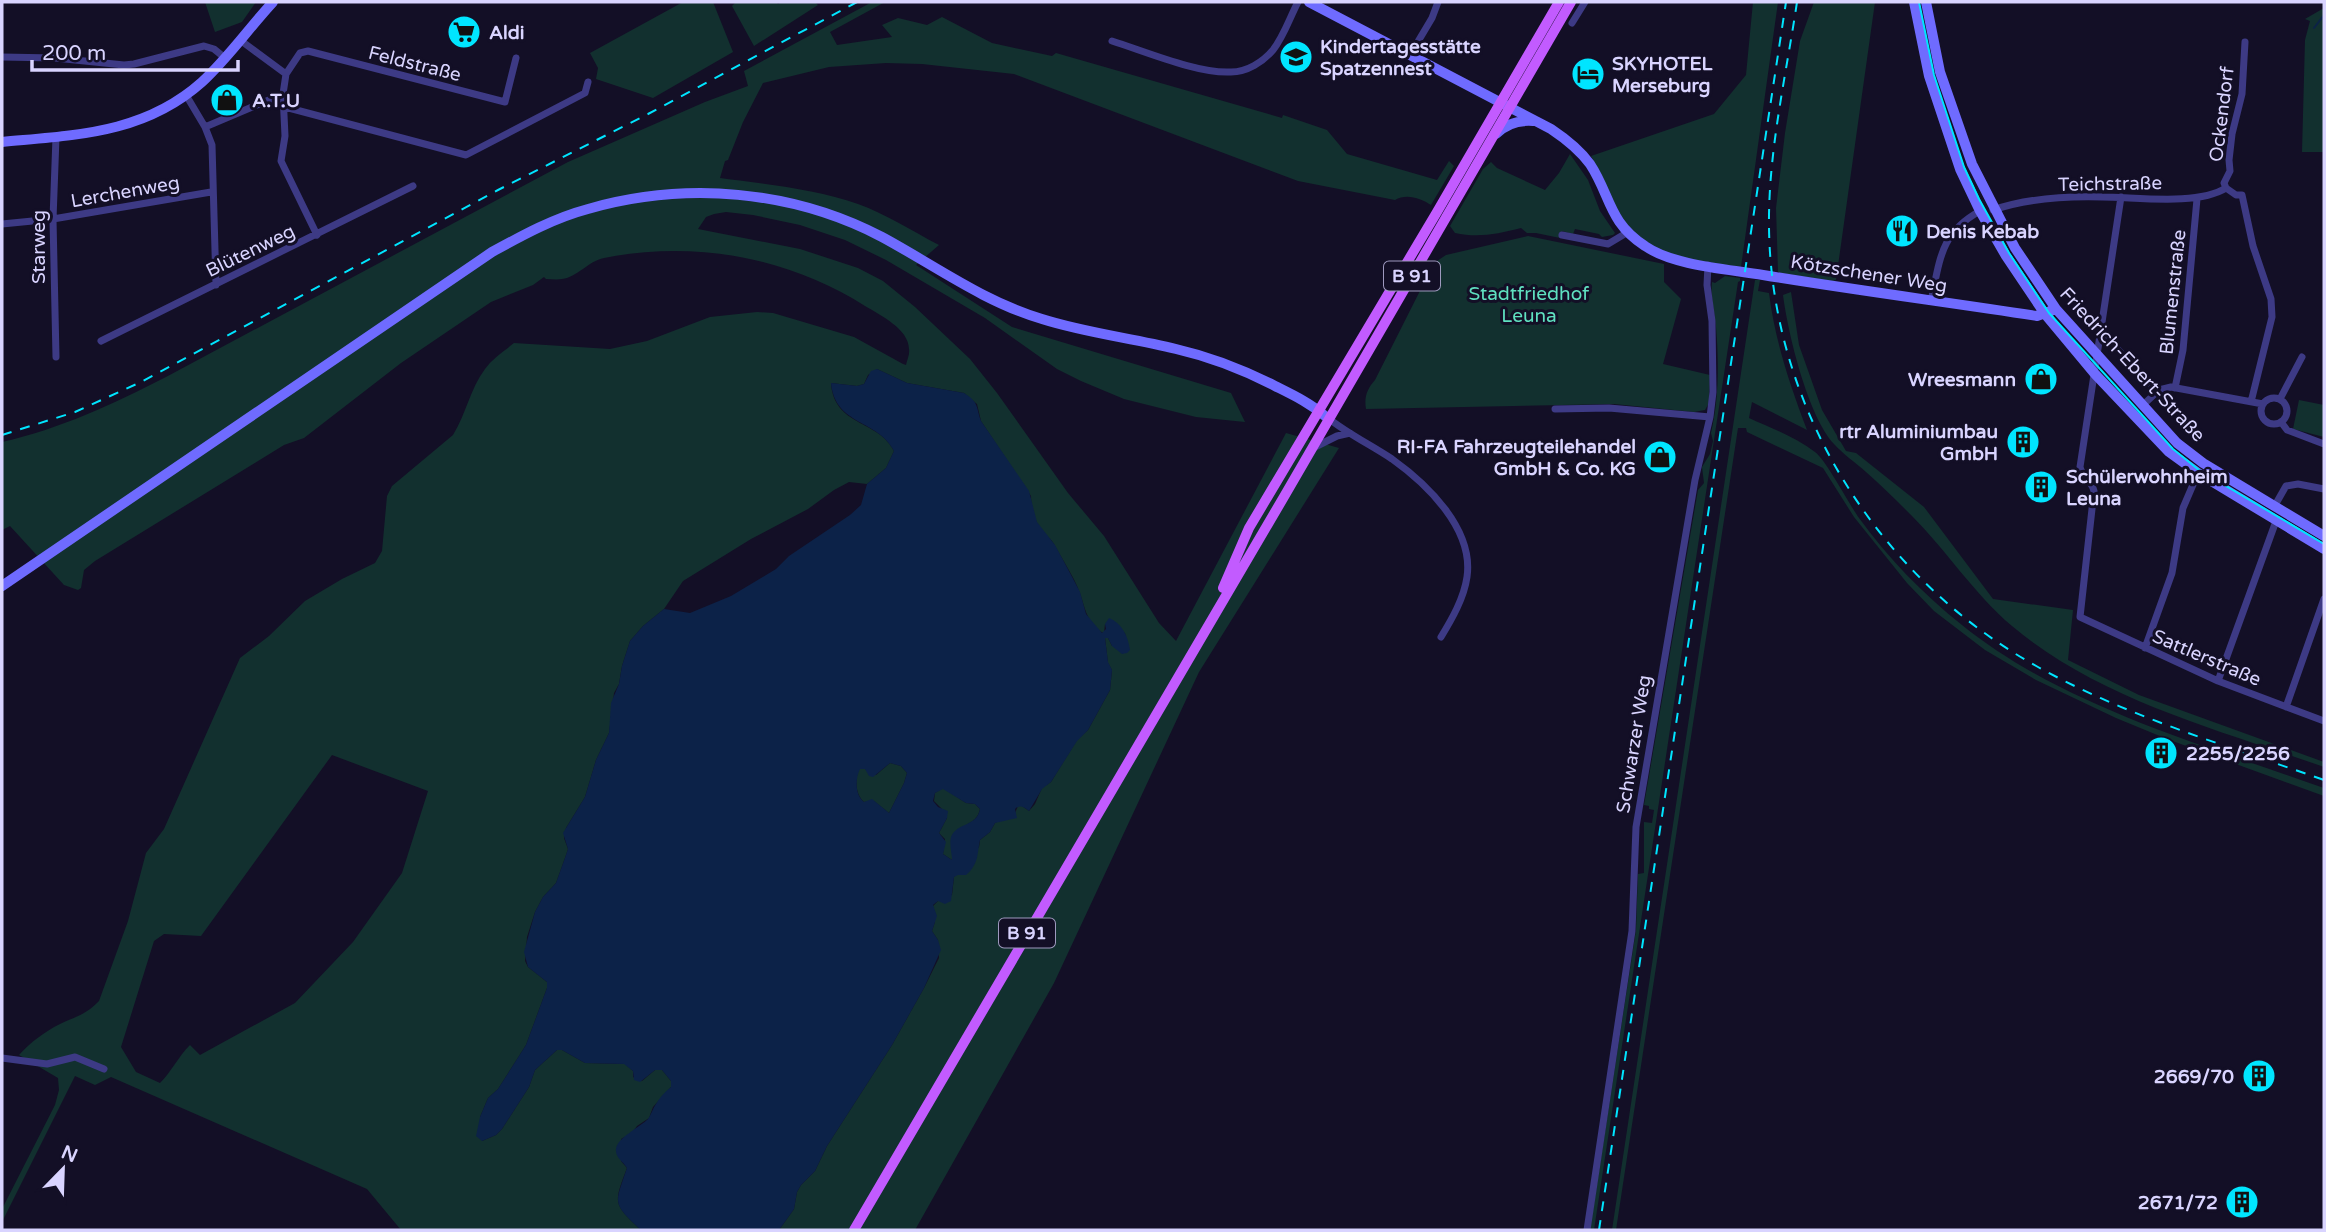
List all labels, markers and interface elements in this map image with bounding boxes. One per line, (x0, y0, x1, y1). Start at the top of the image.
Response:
supermarket icon: Aldi (445, 13, 483, 51)
place label: Aldi (489, 22, 525, 44)
scale bar (32, 28, 238, 72)
place label: Kindertagesstätte Spatzennest (1320, 36, 1481, 81)
school or university icon: Kindertagesstätte Spatzennest (1277, 38, 1315, 76)
text: 200 m (42, 41, 106, 66)
street label: Feldstraße (366, 42, 463, 86)
place label: SKYHOTEL Merseburg (1612, 53, 1714, 98)
hotel icon: SKYHOTEL Merseburg (1569, 55, 1607, 93)
street label: Ockendorf (2205, 65, 2239, 163)
shop icon: A.T.U (208, 81, 246, 119)
place label: A.T.U (252, 90, 300, 112)
street label: Lerchenweg (69, 172, 181, 212)
street label: Teichstraße (2058, 172, 2162, 196)
street label: Starweg (28, 210, 50, 284)
restaurant icon: Denis Kebab (1883, 212, 1921, 250)
street label: Blütenweg (202, 220, 299, 282)
place label: Denis Kebab (1926, 221, 2039, 243)
street label: Blumenstraße (2155, 228, 2191, 356)
street label: Kötzschener Weg (1789, 251, 1949, 297)
road number: B 91 (1384, 262, 1440, 290)
park label: Stadtfriedhof Leuna (1469, 283, 1590, 327)
street label: Friedrich-Ebert-Straße (2055, 283, 2209, 446)
shop icon: Wreesmann (2022, 360, 2060, 398)
place label: Wreesmann (1908, 369, 2016, 391)
place label: rtr Aluminiumbau GmbH (1839, 421, 1998, 465)
building icon: rtr Aluminiumbau GmbH (2004, 423, 2042, 461)
place label: RI-FA Fahrzeugteilehandel GmbH & Co. KG (1397, 436, 1636, 480)
shop icon: RI-FA Fahrzeugteilehandel GmbH & Co. KG (1641, 438, 1679, 476)
place label: Schülerwohnheim Leuna (2066, 466, 2228, 510)
building icon: Schülerwohnheim Leuna (2022, 468, 2060, 506)
street label: Sattlerstraße (2149, 625, 2264, 691)
street label: Schwarzer Weg (1612, 673, 1656, 815)
building icon: 2255/2256 (2142, 734, 2180, 772)
place label: 2255/2256 (2186, 743, 2290, 765)
road number: B 91 (999, 918, 1055, 948)
building icon: 2669/70 (2240, 1057, 2278, 1095)
place label: 2669/70 (2154, 1066, 2234, 1088)
north arrow (28, 1134, 98, 1204)
text: N (58, 1141, 81, 1167)
building icon: 2671/72 (2223, 1183, 2261, 1221)
place label: 2671/72 (2138, 1192, 2218, 1214)

